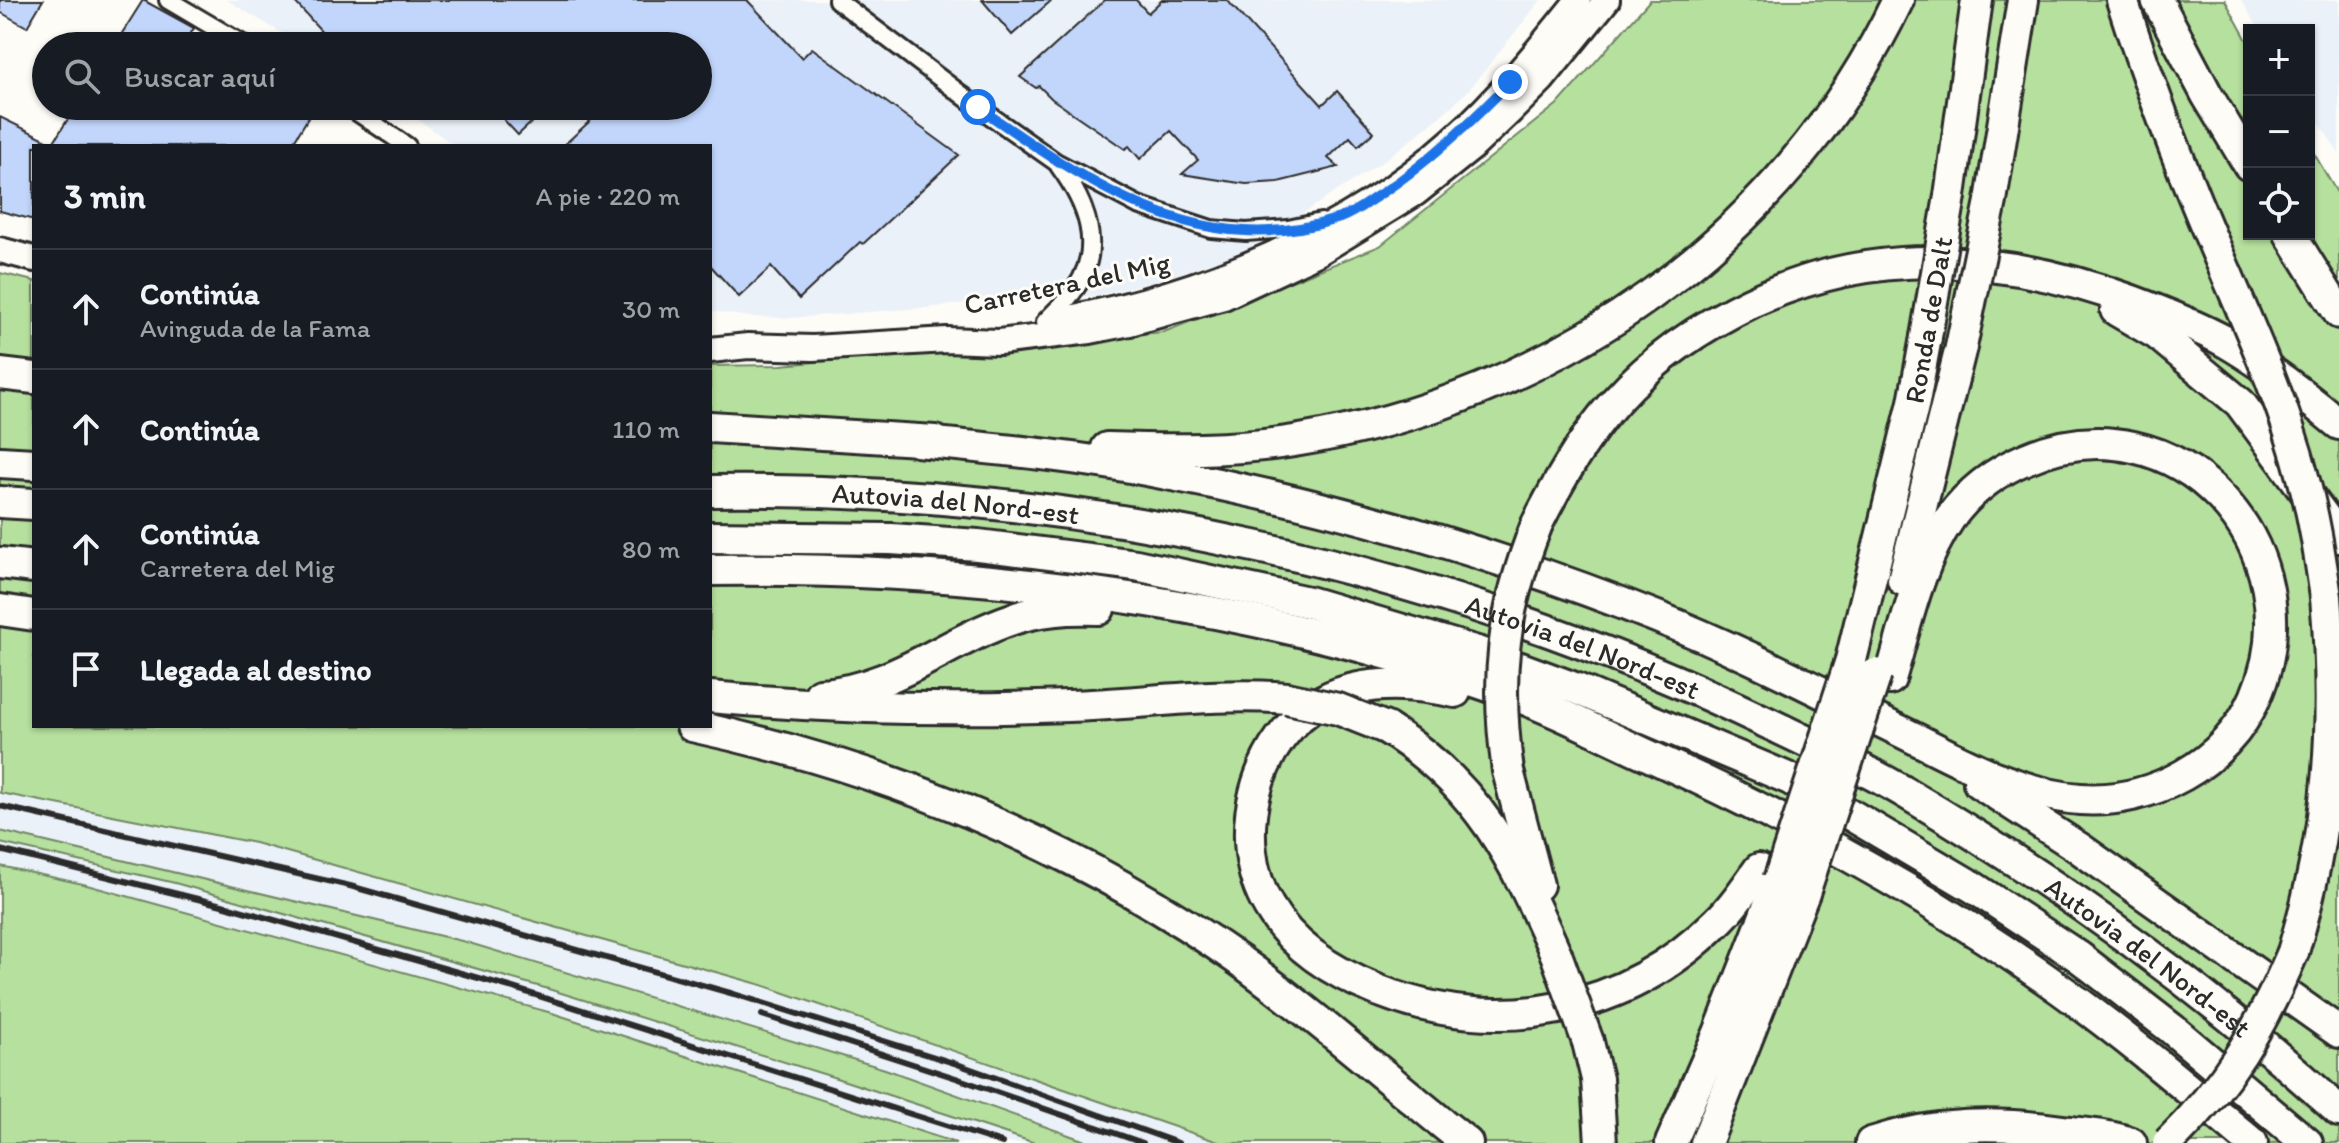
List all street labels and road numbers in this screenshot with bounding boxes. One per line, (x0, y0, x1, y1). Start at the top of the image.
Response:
street label: Ronda de Dalt (1897, 234, 1959, 406)
street label: Carretera del Mig (961, 244, 1174, 321)
street label: Autovia del Nord-est (831, 475, 1081, 531)
street label: Autovia del Nord-est (1461, 587, 1705, 706)
street label: Autovia del Nord-est (2039, 869, 2258, 1044)

